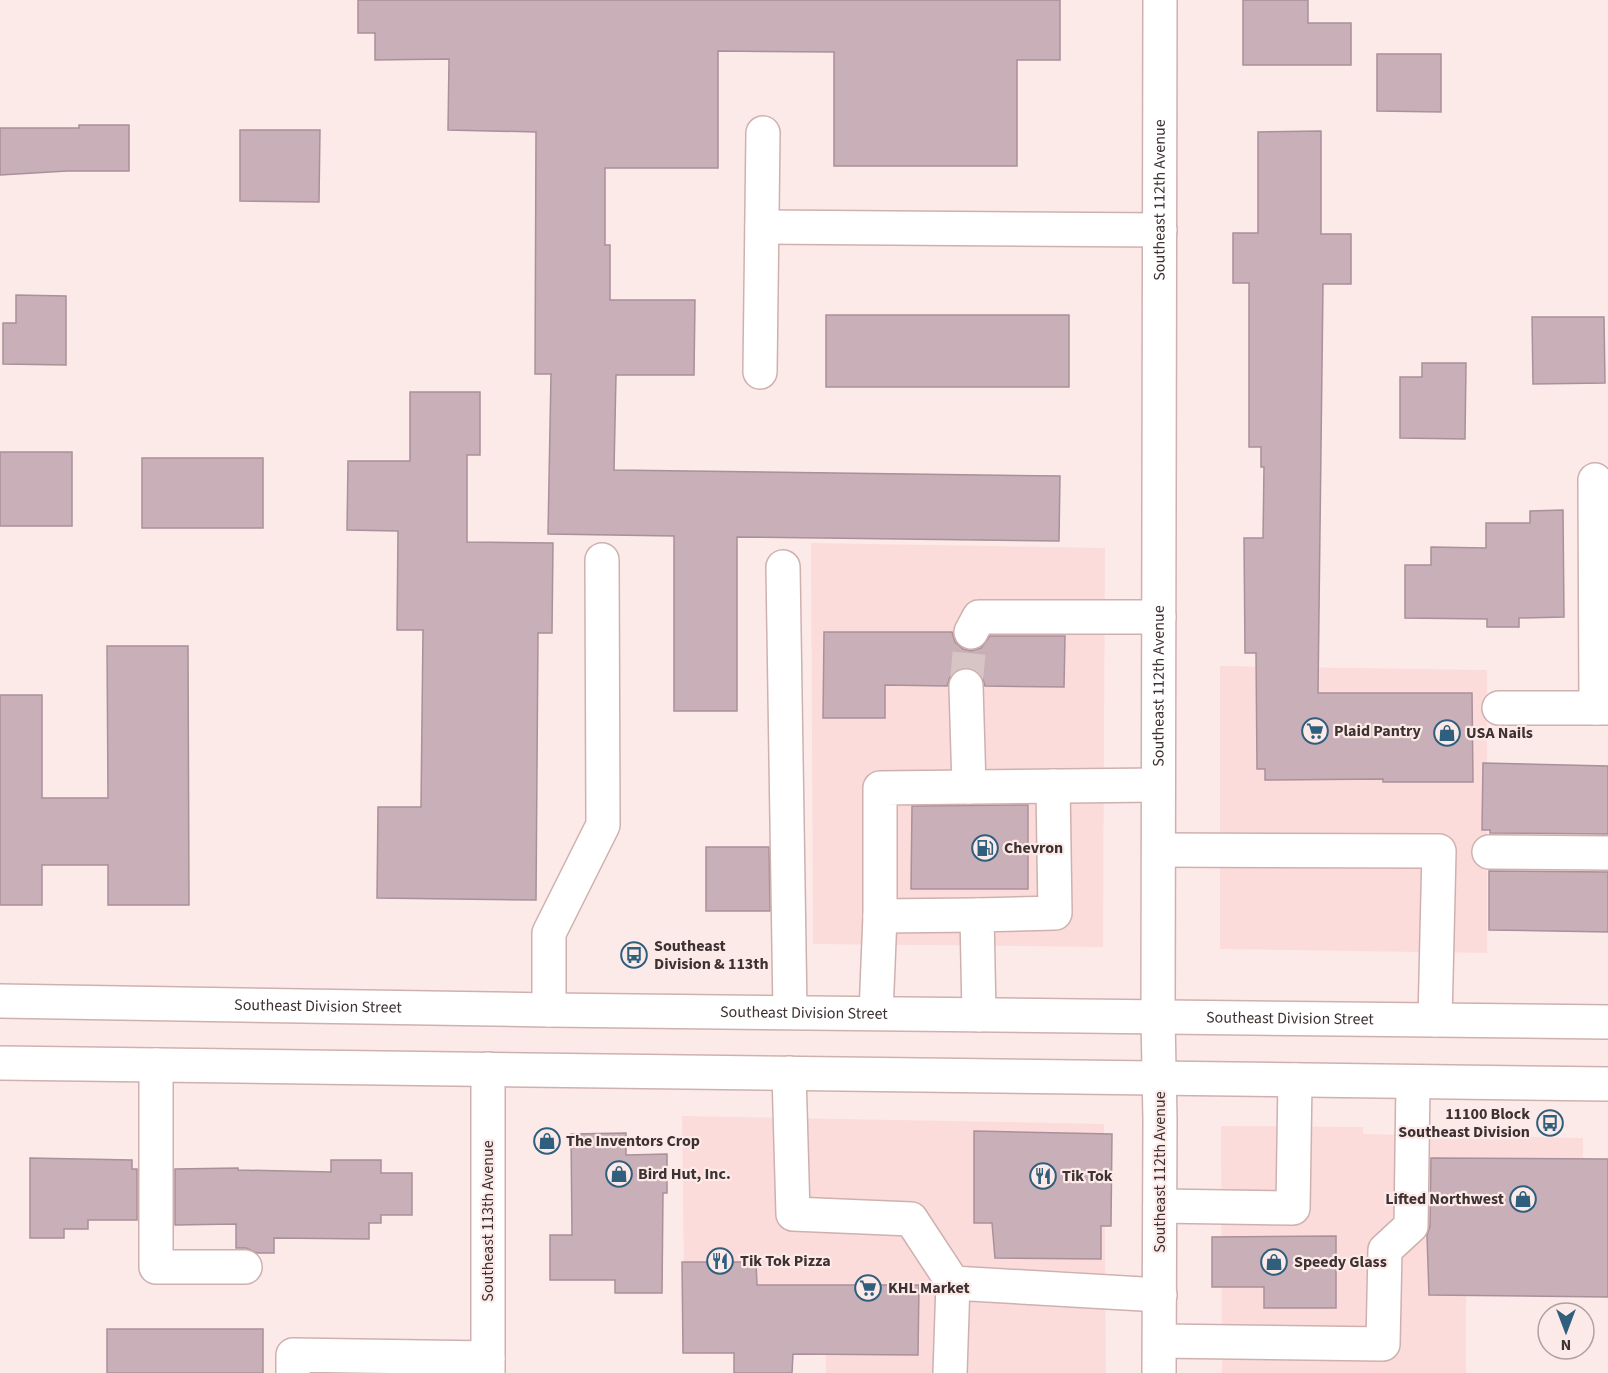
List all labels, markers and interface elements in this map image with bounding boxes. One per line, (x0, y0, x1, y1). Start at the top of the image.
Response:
street label: Southeast 112th Avenue (1148, 119, 1171, 281)
street label: Southeast 112th Avenue (1147, 605, 1170, 767)
supermarket icon: Plaid Pantry (1300, 716, 1330, 746)
shop icon: USA Nails (1432, 718, 1462, 748)
place label: Plaid Pantry (1334, 720, 1422, 742)
place label: USA Nails (1466, 722, 1533, 744)
fuel station icon: Chevron (970, 833, 1000, 863)
place label: Chevron (1004, 837, 1063, 859)
place label: Southeast Division & 113th (654, 935, 769, 975)
bus stop icon: Southeast Division & 113th (619, 940, 649, 970)
street label: Southeast Division Street (234, 994, 402, 1019)
street label: Southeast Division Street (720, 1001, 888, 1025)
street label: Southeast Division Street (1206, 1006, 1374, 1030)
street label: Southeast 112th Avenue (1149, 1091, 1171, 1253)
place label: 11100 Block Southeast Division (1398, 1103, 1530, 1143)
bus stop icon: 11100 Block Southeast Division (1535, 1108, 1565, 1138)
shop icon: The Inventors Crop (532, 1126, 562, 1156)
place label: The Inventors Crop (566, 1130, 700, 1152)
street label: Southeast 113th Avenue (477, 1140, 499, 1302)
shop icon: Bird Hut, Inc. (604, 1159, 634, 1189)
restaurant icon: Tik Tok (1028, 1161, 1058, 1191)
place label: Bird Hut, Inc. (638, 1163, 731, 1185)
place label: Tik Tok (1062, 1165, 1113, 1187)
shop icon: Lifted Northwest (1508, 1184, 1538, 1214)
place label: Lifted Northwest (1385, 1188, 1504, 1210)
restaurant icon: Tik Tok Pizza (705, 1246, 735, 1276)
shop icon: Speedy Glass (1259, 1247, 1289, 1277)
place label: Tik Tok Pizza (740, 1250, 831, 1272)
place label: Speedy Glass (1294, 1251, 1387, 1273)
supermarket icon: KHL Market (853, 1273, 883, 1303)
place label: KHL Market (888, 1277, 970, 1299)
north arrow (1536, 1301, 1596, 1361)
text: N (1561, 1334, 1571, 1356)

